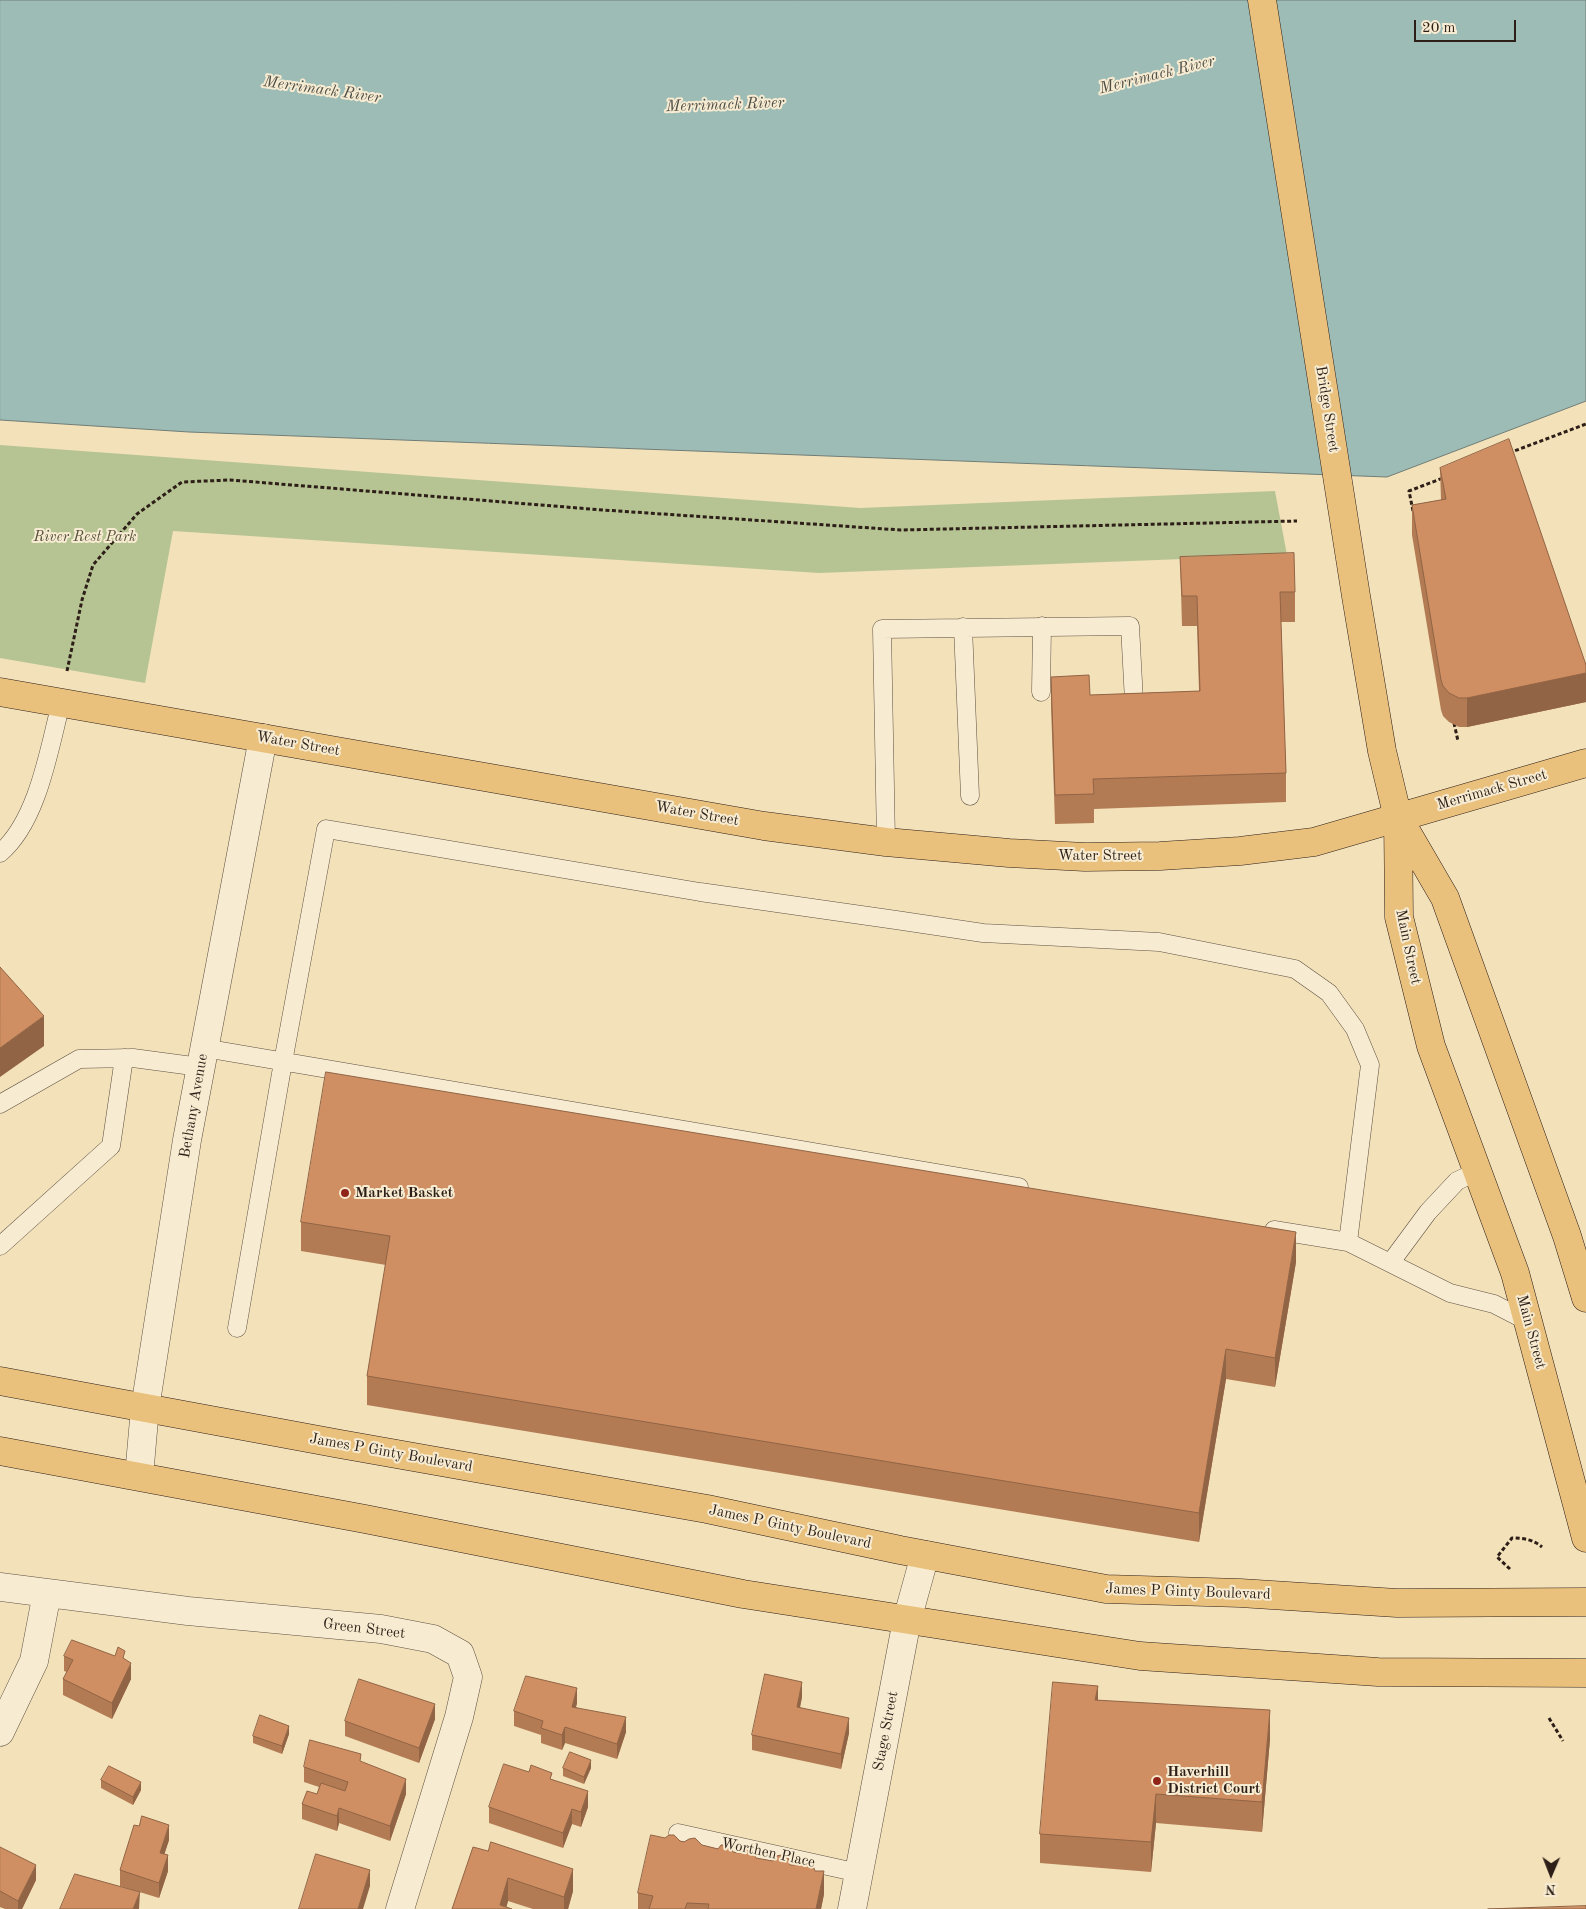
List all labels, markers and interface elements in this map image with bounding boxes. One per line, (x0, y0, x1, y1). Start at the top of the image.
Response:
scale bar (1416, 10, 1518, 42)
text: 20 m (1422, 21, 1456, 36)
water label: Merrimack River (1097, 51, 1217, 99)
water label: Merrimack River (262, 72, 382, 108)
water label: Merrimack River (666, 93, 784, 117)
street label: Bridge Street (1311, 364, 1343, 454)
park label: River Rest Park (34, 528, 136, 546)
street label: Water Street (255, 728, 341, 760)
street label: Merrimack Street (1435, 766, 1549, 814)
street label: Water Street (654, 798, 740, 830)
street label: Water Street (1058, 847, 1142, 865)
street label: Main Street (1391, 908, 1425, 986)
street label: Bethany Avenue (176, 1052, 212, 1160)
place label: Market Basket (355, 1184, 453, 1202)
marker: Market Basket (339, 1187, 351, 1199)
street label: Main Street (1512, 1293, 1550, 1371)
street label: James P Ginty Boulevard (308, 1430, 474, 1476)
street label: James P Ginty Boulevard (707, 1501, 873, 1553)
street label: James P Ginty Boulevard (1105, 1580, 1271, 1604)
street label: Green Street (322, 1615, 406, 1643)
street label: Stage Street (869, 1690, 903, 1772)
place label: Haverhill District Court (1167, 1763, 1260, 1798)
marker: Haverhill District Court (1151, 1775, 1163, 1787)
street label: Worthen Place (719, 1834, 817, 1872)
north arrow (1526, 1849, 1576, 1899)
text: N (1545, 1882, 1556, 1896)

